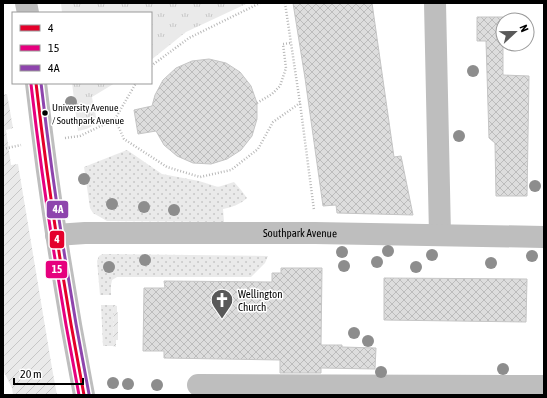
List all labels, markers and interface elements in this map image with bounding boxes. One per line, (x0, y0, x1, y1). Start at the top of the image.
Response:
legend (12, 12, 152, 84)
north arrow (495, 12, 535, 52)
text: 4 (48, 21, 54, 35)
text: N (517, 23, 531, 34)
text: 15 (48, 41, 59, 55)
text: 4A (48, 61, 60, 75)
place label: University Avenue / Southpark Avenue (52, 102, 124, 126)
marker: University Avenue / Southpark Avenue (40, 108, 50, 118)
line badge: 4A (46, 200, 69, 219)
text: 4A (52, 203, 64, 215)
street label: Southpark Avenue (263, 227, 337, 239)
line badge: 4 (49, 230, 65, 249)
text: 4 (53, 233, 60, 245)
line badge: 15 (45, 260, 68, 279)
text: 15 (52, 263, 62, 275)
church icon: Wellington Church (209, 287, 235, 320)
place label: Wellington Church (238, 288, 283, 313)
scale bar (14, 360, 83, 386)
text: 20 m (20, 367, 42, 381)

